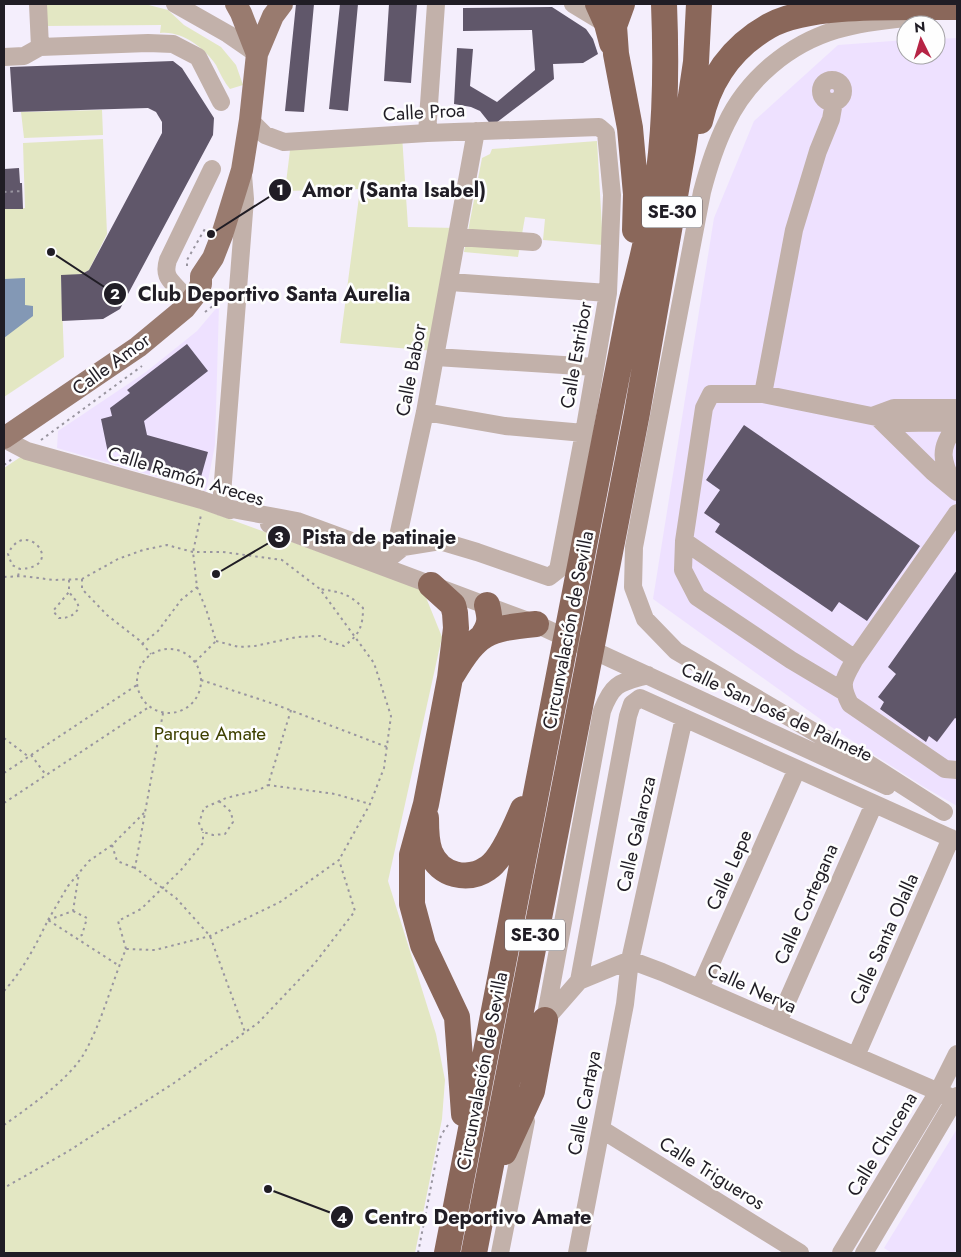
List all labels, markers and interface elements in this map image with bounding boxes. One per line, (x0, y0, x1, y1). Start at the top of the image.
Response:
north arrow (896, 15, 946, 65)
text: N (913, 17, 926, 37)
street label: Calle Proa (382, 96, 466, 128)
callout: Amor (Santa Isabel) (267, 172, 496, 207)
text: Amor (Santa Isabel) (301, 176, 486, 205)
text: 1 (276, 179, 284, 201)
road number: SE-30 (642, 196, 702, 228)
callout: Club Deportivo Santa Aurelia (103, 276, 420, 311)
text: Club Deportivo Santa Aurelia (138, 280, 410, 309)
text: 2 (110, 283, 120, 305)
street label: Calle Estribor (553, 299, 599, 411)
street label: Calle Babor (389, 321, 433, 419)
street label: Calle Amor (66, 326, 156, 402)
street label: Calle Ramón Areces (105, 439, 268, 513)
callout: Pista de patinaje (267, 519, 466, 554)
text: Pista de patinaje (302, 523, 456, 552)
text: 3 (274, 526, 284, 548)
street label: Circunvalación de Sevilla (536, 528, 600, 732)
street label: Calle San José de Palmete (677, 656, 877, 768)
park label: Parque Amate (154, 720, 266, 747)
street label: Calle Galaroza (610, 773, 662, 895)
street label: Calle Lepe (699, 825, 759, 914)
street label: Calle Cortegana (767, 839, 845, 969)
street label: Calle Santa Olalla (843, 869, 925, 1009)
road number: SE-30 (505, 920, 565, 950)
street label: Calle Nerva (703, 956, 801, 1020)
street label: Circunvalación de Sevilla (450, 969, 514, 1173)
street label: Calle Cartaya (561, 1048, 607, 1158)
street label: Calle Chucena (840, 1087, 924, 1201)
street label: Calle Trigueros (654, 1130, 770, 1216)
callout: Centro Deportivo Amate (329, 1200, 601, 1235)
text: Centro Deportivo Amate (364, 1203, 592, 1232)
text: 4 (337, 1207, 347, 1229)

